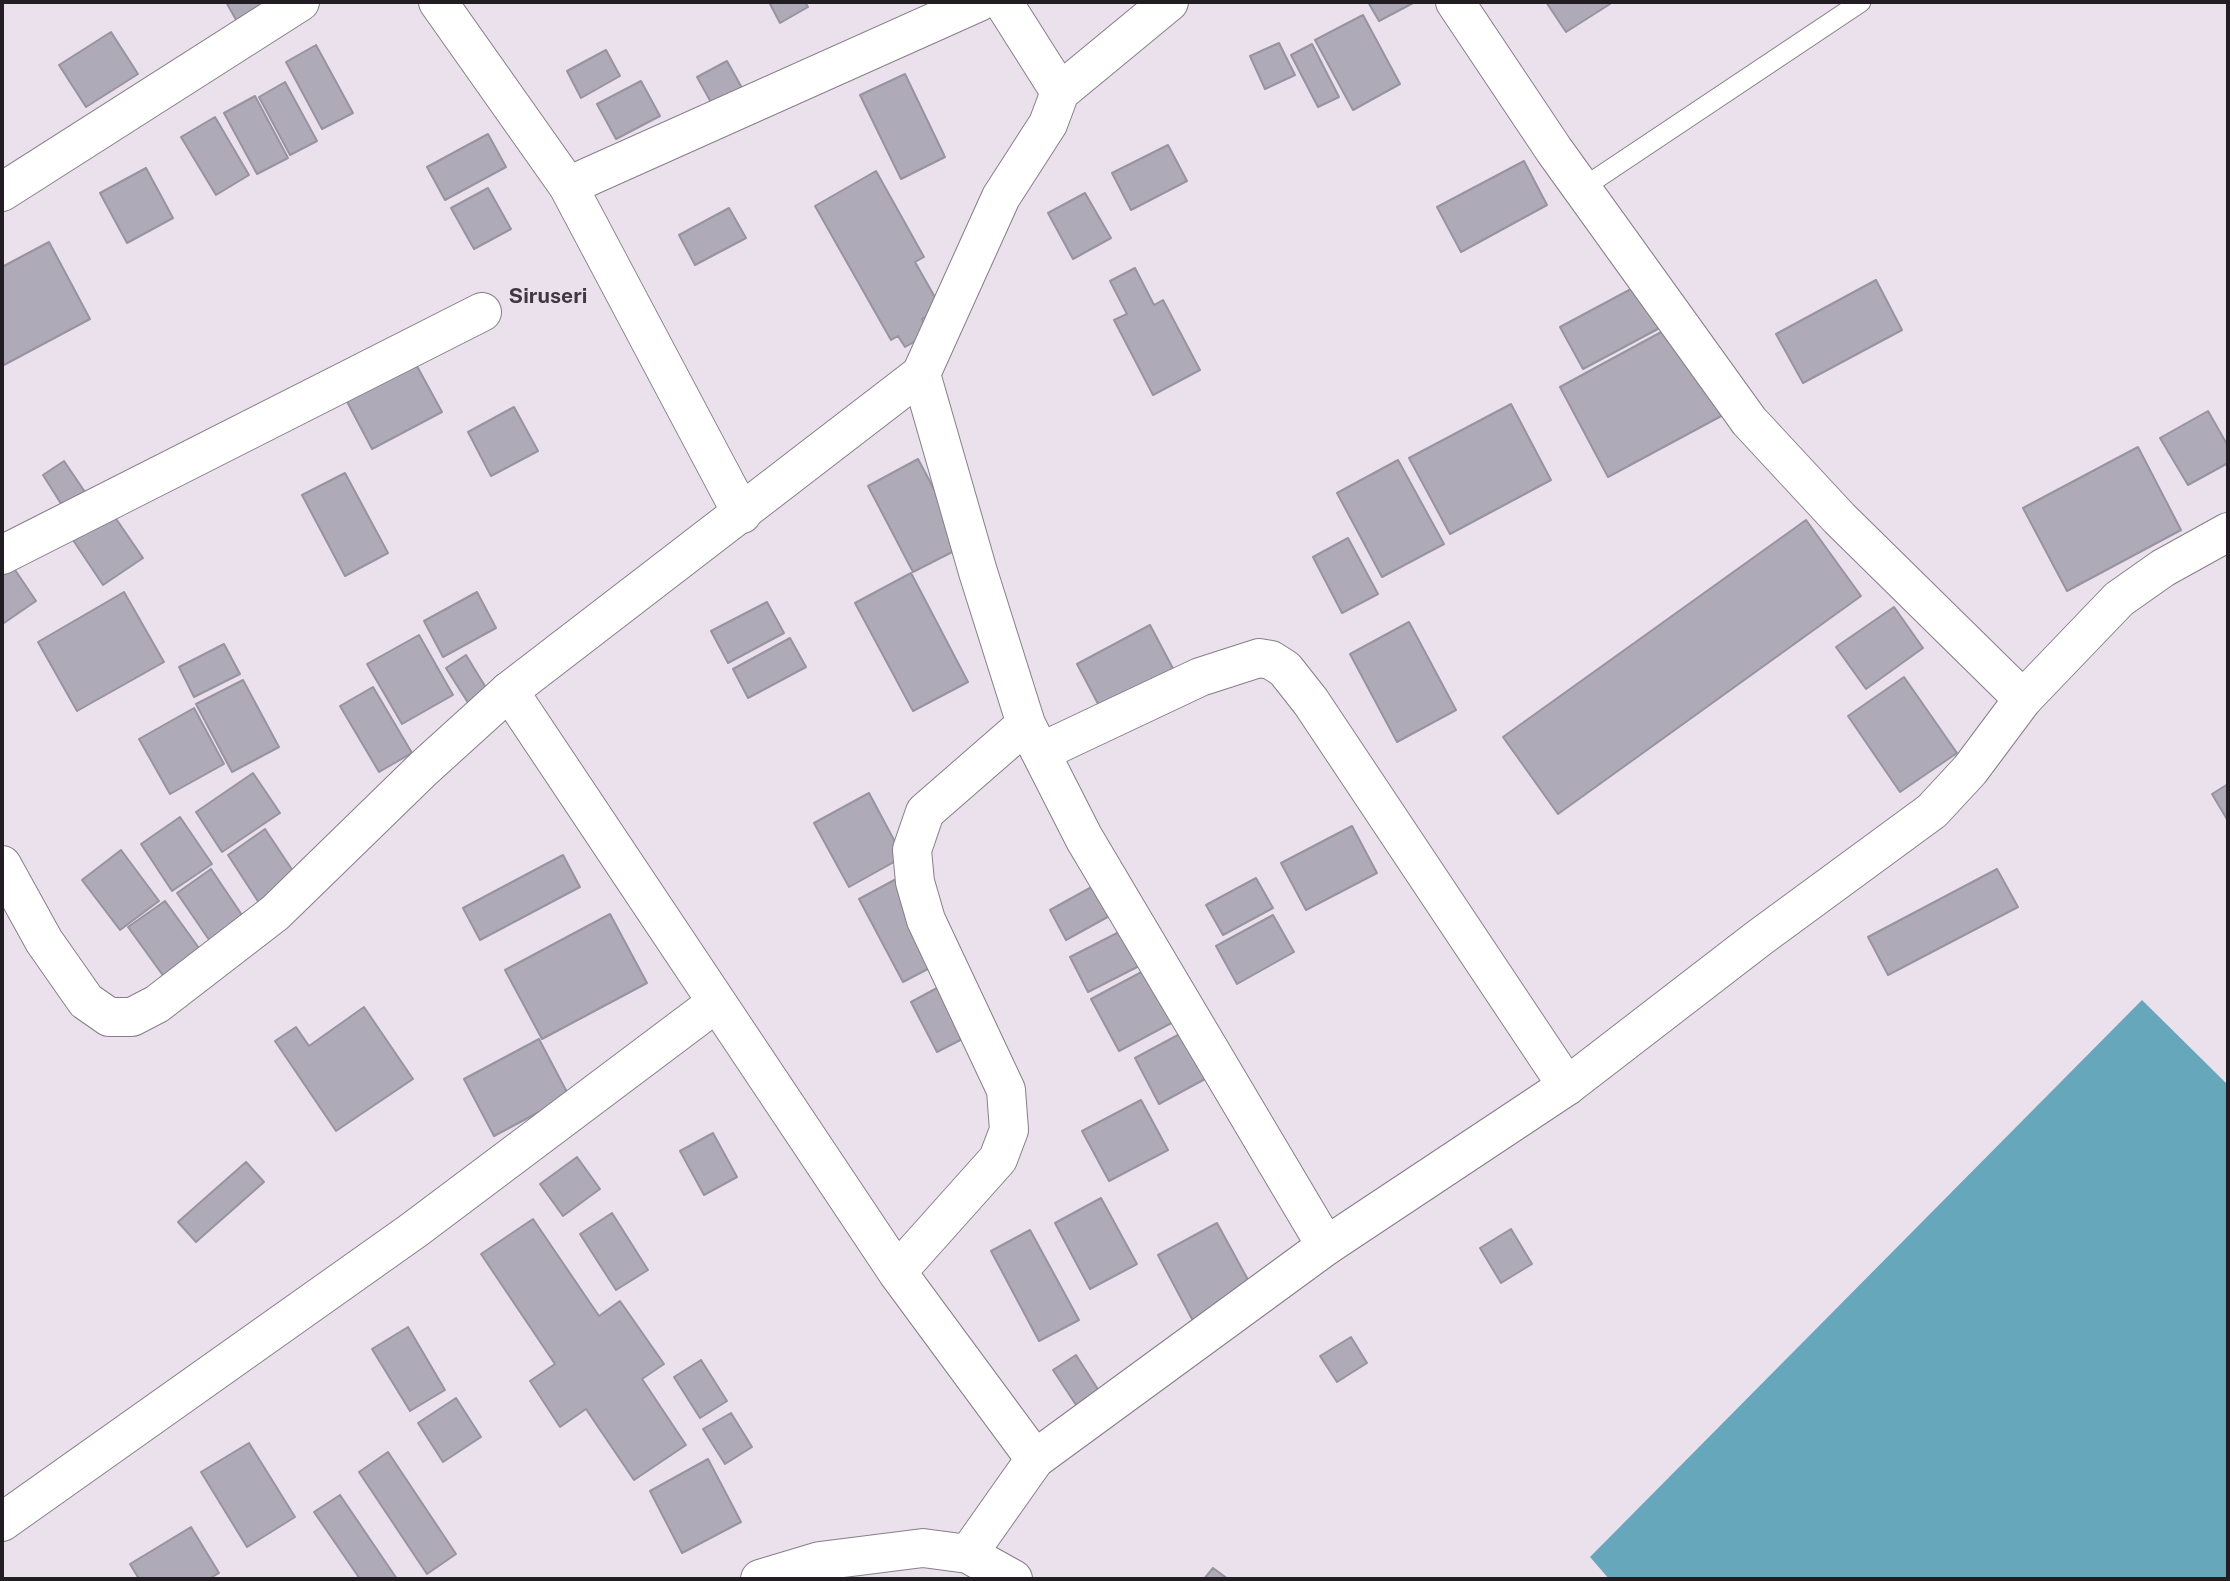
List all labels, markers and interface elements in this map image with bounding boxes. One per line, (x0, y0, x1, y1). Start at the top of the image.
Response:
district label: Siruseri (509, 284, 587, 310)

